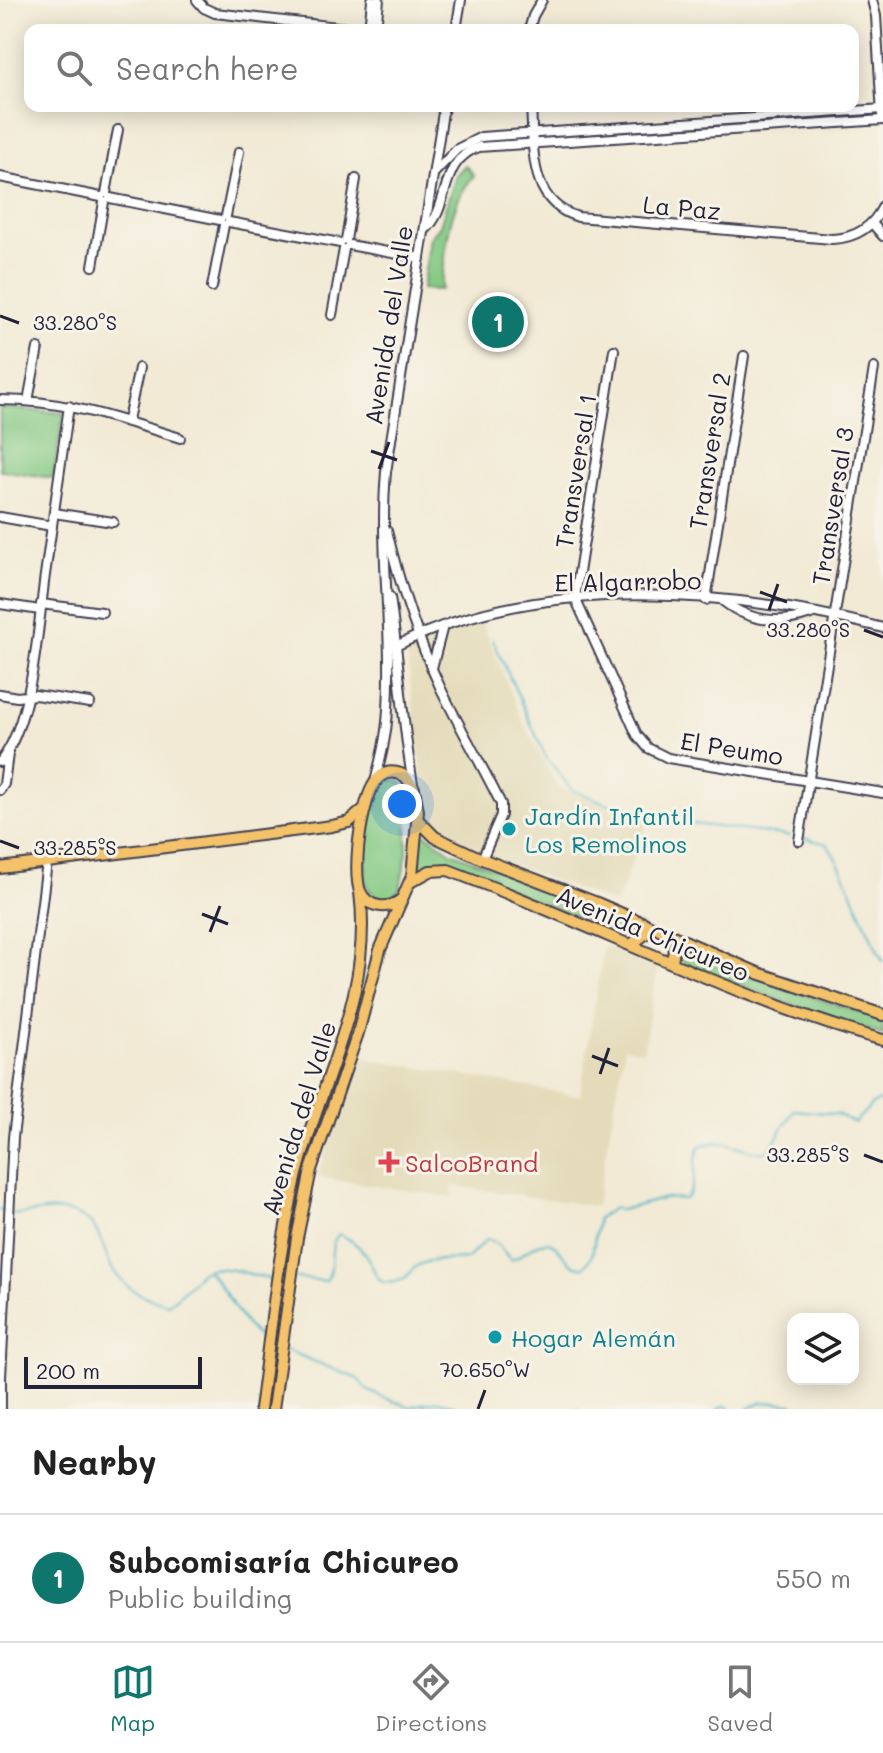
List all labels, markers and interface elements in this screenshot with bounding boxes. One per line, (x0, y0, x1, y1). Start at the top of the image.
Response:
search box (24, 24, 859, 112)
icon: search (52, 46, 96, 90)
text: Search here (116, 48, 299, 88)
street label: La Paz (642, 188, 722, 226)
street label: Avenida del Valle (357, 223, 419, 427)
pin: 1 (472, 292, 524, 352)
text: 33.280°S (33, 309, 117, 335)
street label: Transversal 2 (681, 370, 737, 532)
street label: Transversal 1 (547, 392, 603, 550)
street label: Transversal 3 (804, 425, 860, 587)
street label: El Algarrobo (554, 564, 702, 598)
text: 33.280°S (766, 616, 850, 642)
street label: El Peumo (678, 725, 786, 771)
your location (382, 784, 422, 824)
place label: Jardín Infantil Los Remolinos (525, 800, 694, 859)
marker: Jardín Infantil Los Remolinos (500, 820, 518, 838)
text: 33.285°S (33, 834, 117, 860)
street label: Avenida Chicureo (552, 878, 754, 988)
street label: Avenida del Valle (254, 1017, 342, 1219)
text: 33.285°S (766, 1141, 850, 1167)
place label: SalcoBrand (405, 1147, 538, 1178)
marker: SalcoBrand (380, 1153, 398, 1171)
map controls (787, 1313, 859, 1385)
button: layers (787, 1313, 859, 1385)
place label: Hogar Alemán (511, 1322, 676, 1353)
marker: Hogar Alemán (486, 1328, 504, 1346)
scale bar (24, 1353, 202, 1389)
text: 200 m (36, 1356, 100, 1385)
text: 70.650°W (440, 1356, 530, 1382)
text: Nearby (32, 1439, 157, 1484)
text: Subcomisaría Chicureo (108, 1541, 459, 1581)
text: 1 (52, 1561, 64, 1595)
text: 550 m (776, 1561, 851, 1595)
text: Public building (108, 1581, 292, 1615)
tab: Map (110, 1660, 155, 1737)
tab: Directions (375, 1660, 487, 1737)
tab: Saved (708, 1660, 773, 1737)

